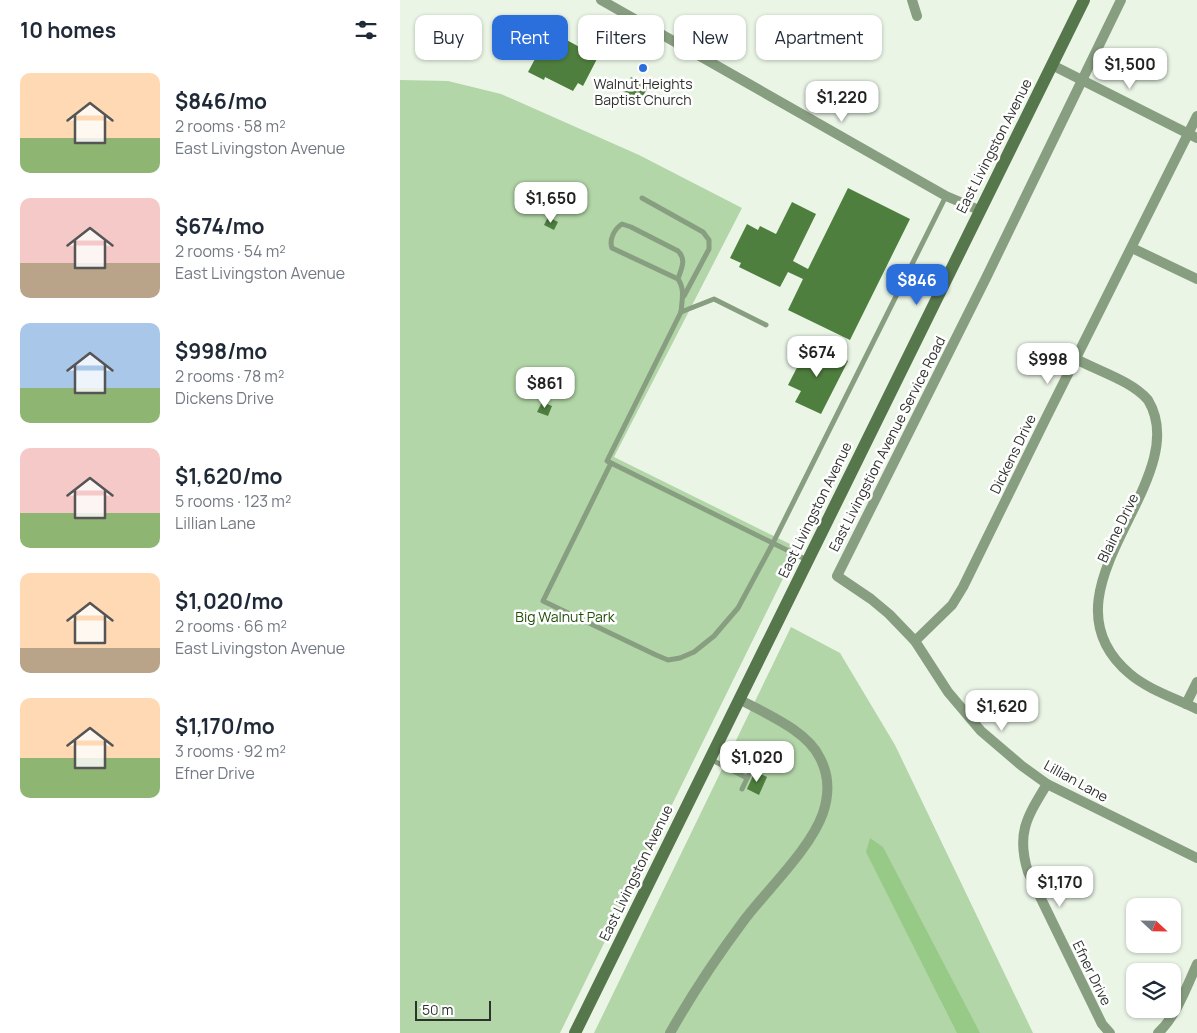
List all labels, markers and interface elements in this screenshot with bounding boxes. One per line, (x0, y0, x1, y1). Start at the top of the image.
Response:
chip: Buy (415, 15, 482, 60)
chip: Rent (492, 15, 568, 60)
chip: Filters (578, 15, 664, 60)
chip: New (674, 15, 746, 60)
chip: Apartment (756, 15, 882, 60)
text: 10 homes (20, 16, 116, 44)
icon: filters (352, 16, 380, 44)
pin: $1,500 (1089, 48, 1171, 90)
text: $1,500 (1104, 53, 1156, 75)
marker: Walnut Heights Baptist Church (637, 62, 649, 74)
place label: Walnut Heights Baptist Church (593, 74, 693, 109)
street label: East Livingston Avenue (951, 75, 1036, 216)
pin: $1,220 (801, 80, 883, 123)
text: $1,220 (817, 86, 867, 108)
text: $846/mo (175, 87, 267, 115)
icon: home (60, 93, 120, 153)
text: 2 rooms · 58 m² (175, 115, 286, 137)
text: East Livingston Avenue (175, 137, 345, 159)
pin: $1,650 (510, 182, 592, 224)
text: $1,650 (525, 187, 577, 209)
text: $674/mo (175, 212, 265, 240)
icon: home (60, 218, 120, 278)
text: 2 rooms · 54 m² (175, 240, 286, 262)
text: East Livingston Avenue (175, 262, 345, 284)
pin: $846 (887, 264, 947, 306)
text: $846 (897, 269, 937, 291)
street label: East Livingstion Avenue Service Road (824, 333, 949, 555)
pin: $674 (787, 336, 847, 378)
text: $998/mo (175, 337, 267, 365)
text: $674 (798, 341, 836, 363)
pin: $998 (1018, 342, 1078, 385)
icon: home (60, 343, 120, 403)
text: $998 (1028, 348, 1068, 370)
text: 2 rooms · 78 m² (175, 365, 284, 387)
pin: $861 (515, 366, 575, 409)
text: $861 (527, 372, 563, 394)
text: Dickens Drive (175, 387, 274, 409)
street label: Dickens Drive (985, 411, 1040, 497)
street label: East Livingston Avenue (773, 439, 856, 581)
text: $1,620/mo (175, 462, 282, 490)
icon: home (60, 468, 120, 528)
text: 5 rooms · 123 m² (175, 490, 291, 512)
street label: Blaine Drive (1093, 490, 1143, 566)
text: Lillian Lane (175, 512, 256, 534)
text: $1,020/mo (175, 587, 283, 615)
icon: home (60, 593, 120, 653)
park label: Big Walnut Park (515, 607, 616, 626)
text: 2 rooms · 66 m² (175, 615, 287, 637)
text: East Livingston Avenue (175, 637, 345, 659)
pin: $1,620 (961, 690, 1043, 732)
text: $1,620 (976, 695, 1028, 717)
text: $1,170/mo (175, 712, 275, 740)
icon: home (60, 718, 120, 778)
text: 3 rooms · 92 m² (175, 740, 286, 762)
pin: $1,020 (716, 740, 798, 783)
text: $1,020 (731, 746, 783, 768)
street label: Lillian Lane (1041, 755, 1112, 806)
text: Efner Drive (175, 762, 255, 784)
street label: East Livingston Avenue (594, 802, 677, 944)
pin: $1,170 (1019, 866, 1101, 908)
text: $1,170 (1037, 871, 1083, 893)
north arrow (1126, 898, 1181, 952)
map controls (1126, 898, 1181, 1018)
street label: Efner Drive (1069, 937, 1116, 1008)
button: layers (1126, 963, 1181, 1018)
scale bar (415, 998, 491, 1021)
text: 50 m (422, 1000, 453, 1019)

